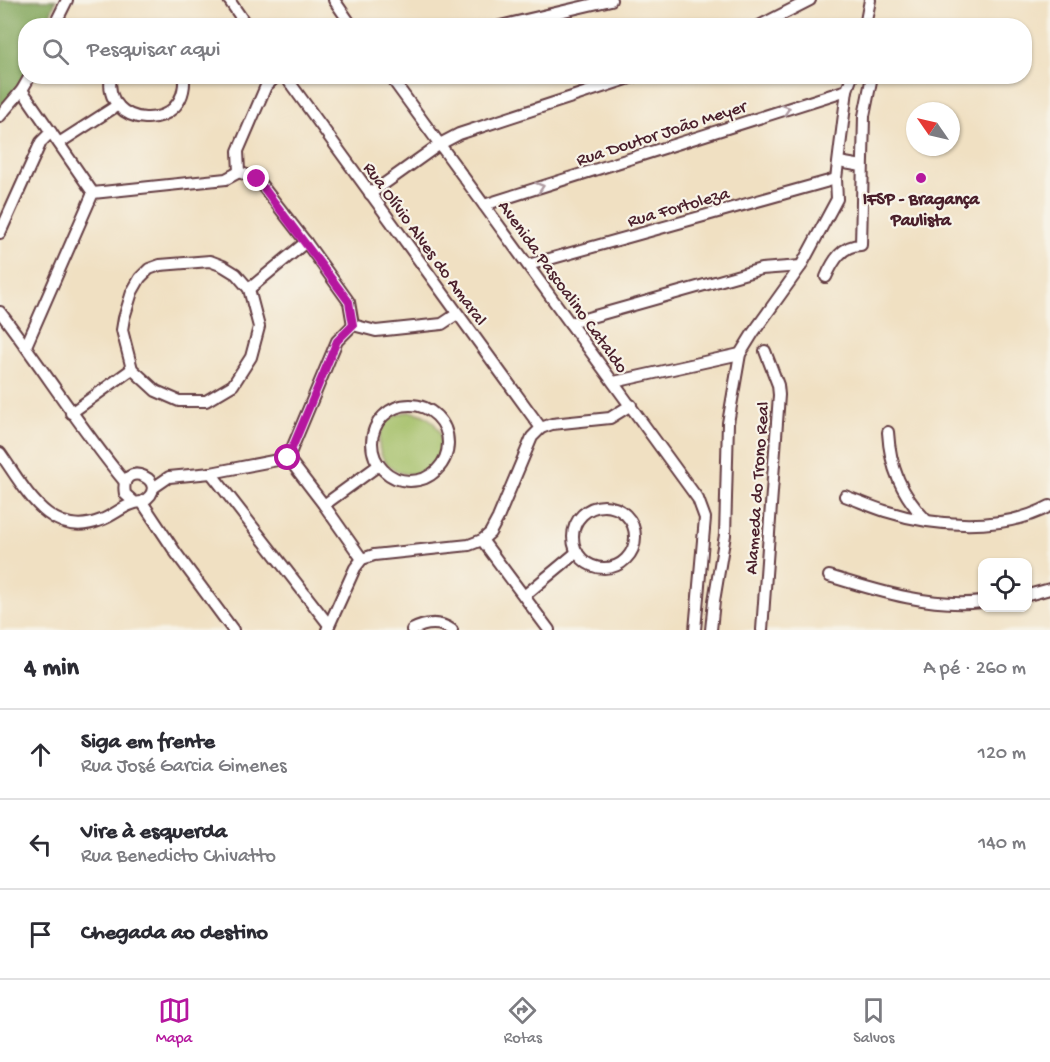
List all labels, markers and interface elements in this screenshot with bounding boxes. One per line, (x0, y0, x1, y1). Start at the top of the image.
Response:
search box (18, 18, 1032, 84)
icon: search (39, 35, 72, 68)
text: Pesquisar aqui (87, 38, 221, 64)
street label: Rua Doutor João Meyer (574, 96, 751, 172)
north arrow (906, 102, 960, 156)
one-way arrow (780, 104, 791, 116)
street label: Rua Olívio Alves do Amaral (358, 159, 490, 330)
route end (243, 165, 269, 191)
marker: IFSP - Bragança Paulista (914, 171, 928, 185)
one-way arrow (534, 182, 545, 195)
street label: Rua Fortoleza (625, 184, 733, 233)
place label: IFSP - Bragança Paulista (863, 190, 980, 232)
street label: Avenida Pascoalino Cataldo (492, 197, 632, 378)
street label: Alameda do Trono Real (742, 401, 775, 575)
route start (274, 444, 300, 470)
map controls (978, 558, 1032, 612)
button: locate (978, 558, 1032, 612)
text: 4 min (24, 654, 79, 685)
text: A pé · 260 m (923, 658, 1026, 681)
text: Siga em frente (81, 730, 215, 756)
icon: ahead (24, 738, 57, 771)
text: 120 m (978, 743, 1026, 766)
text: Rua José Garcia Gimenes (81, 756, 287, 779)
text: Vire à esquerda (81, 820, 227, 846)
icon: left (24, 828, 57, 861)
text: 140 m (978, 833, 1026, 856)
text: Rua Benedicto Chivatto (81, 846, 276, 869)
icon: arrive (24, 918, 57, 951)
text: Chegada ao destino (81, 921, 268, 947)
tab: Mapa (156, 994, 192, 1049)
tab: Rotas (504, 994, 542, 1049)
tab: Salvos (853, 994, 894, 1049)

